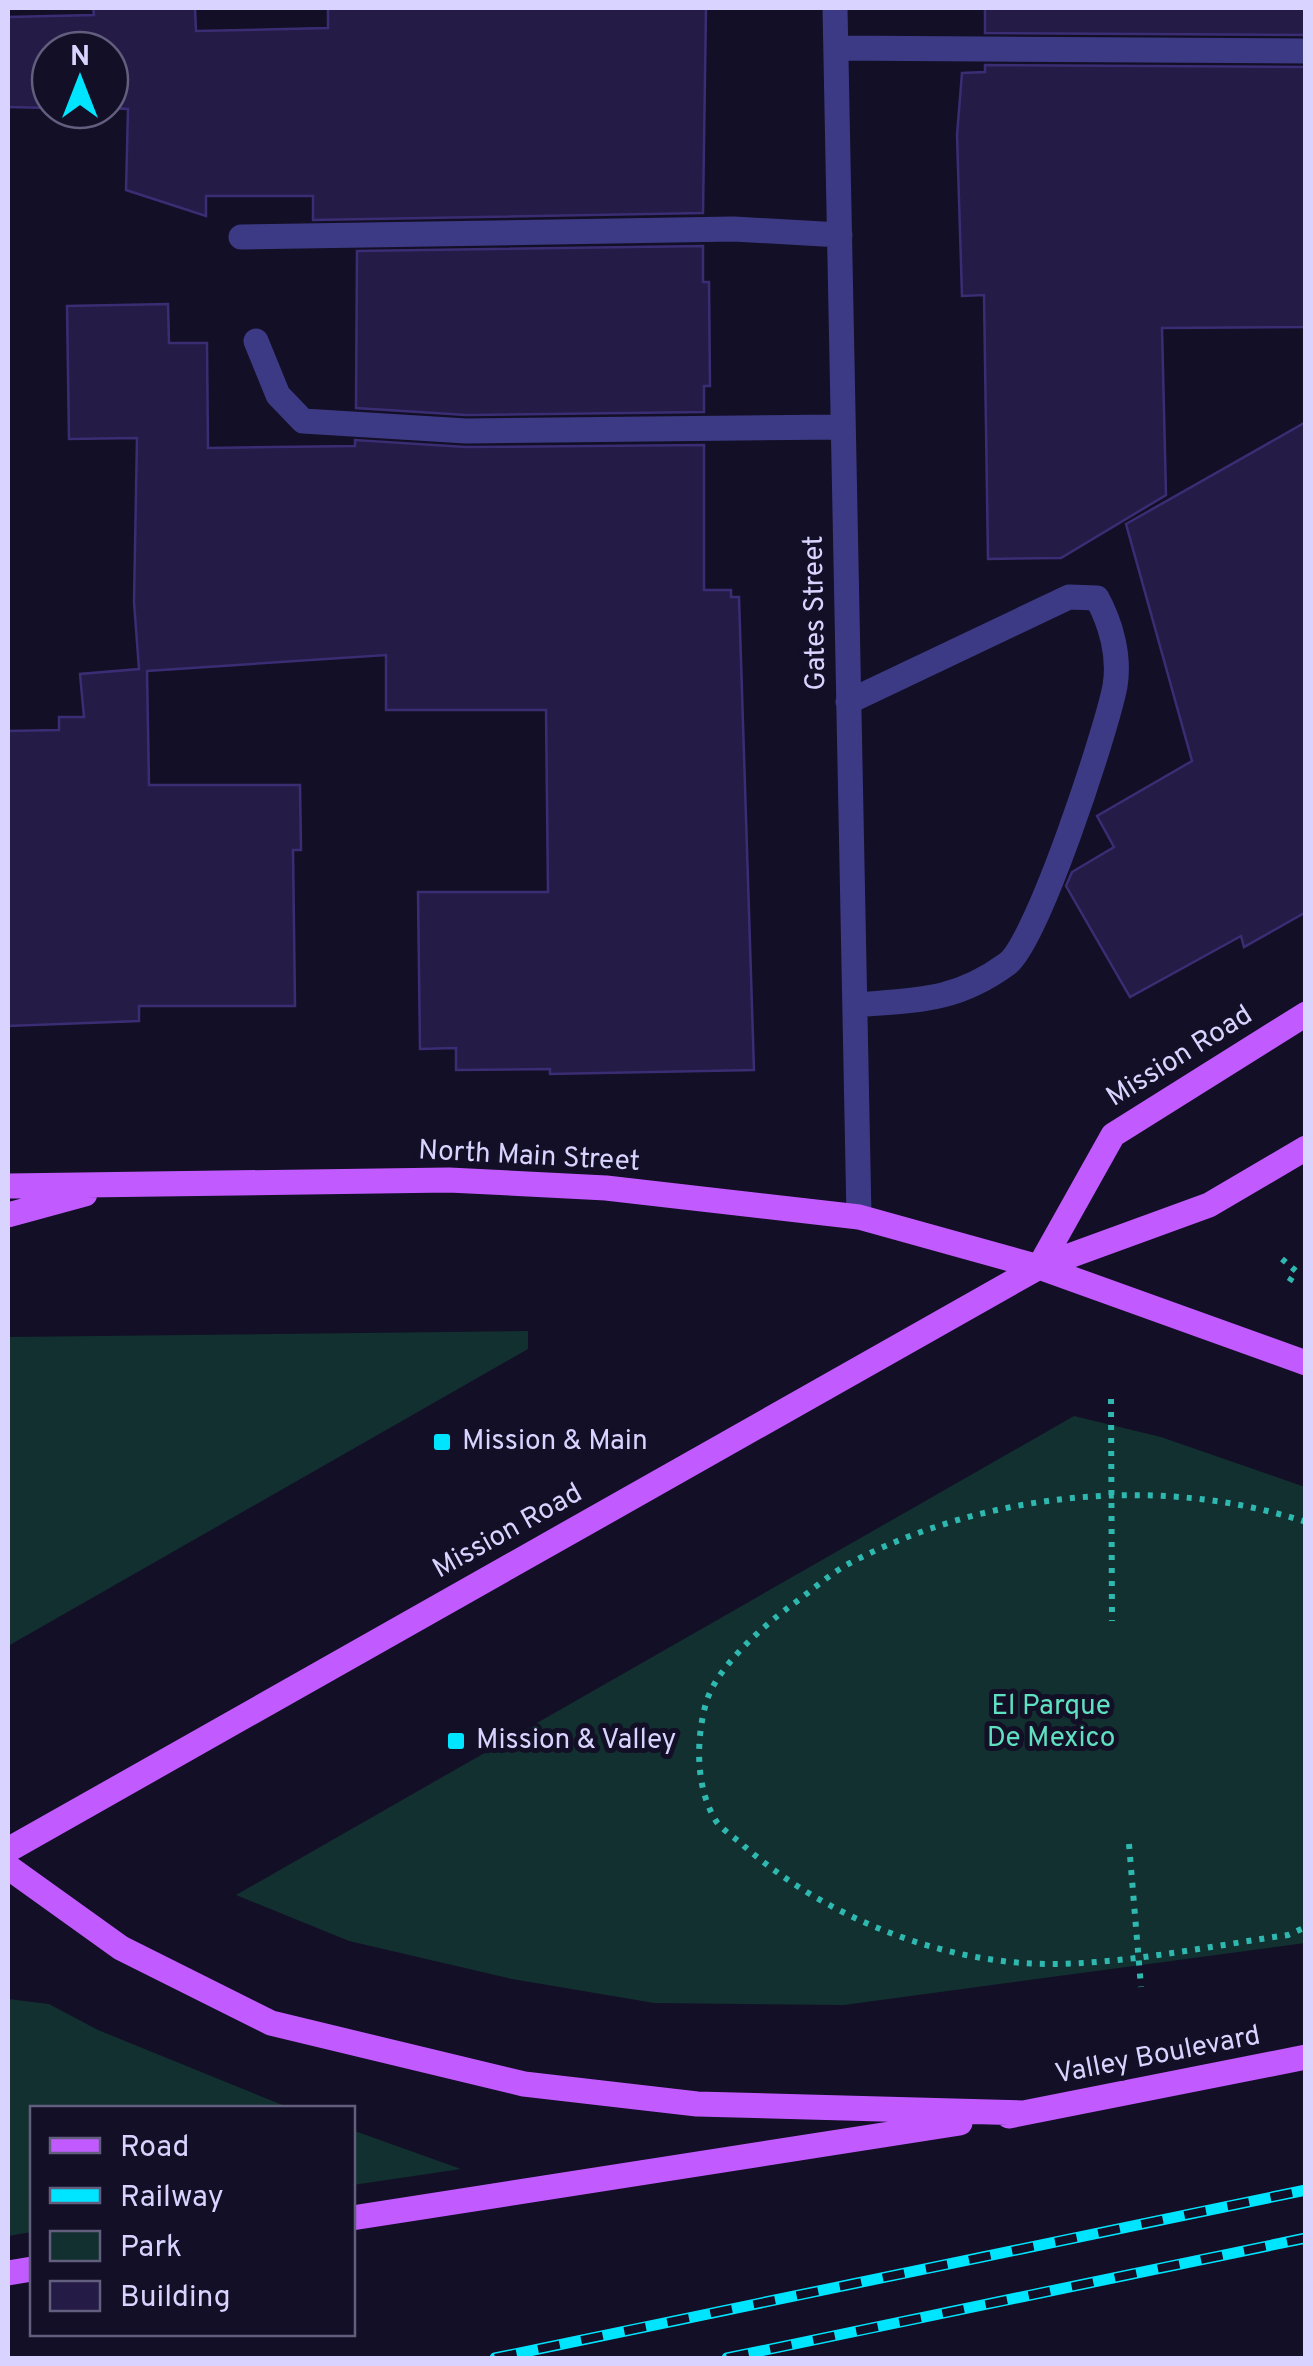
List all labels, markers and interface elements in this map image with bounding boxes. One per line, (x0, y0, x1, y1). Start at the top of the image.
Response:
north arrow (30, 30, 130, 130)
text: N (70, 40, 90, 76)
street label: Gates Street (797, 535, 835, 691)
street label: Mission Road (1100, 998, 1260, 1116)
street label: North Main Street (417, 1133, 641, 1181)
place label: Mission & Main (462, 1424, 648, 1460)
marker: Mission & Main (431, 1431, 453, 1453)
street label: Mission Road (427, 1476, 589, 1588)
park label: El Parque De Mexico (987, 1689, 1115, 1757)
place label: Mission & Valley (476, 1723, 676, 1759)
marker: Mission & Valley (445, 1730, 467, 1752)
street label: Valley Boulevard (1052, 2018, 1264, 2094)
legend (30, 2106, 355, 2336)
text: Road (120, 2130, 189, 2167)
text: Railway (120, 2180, 224, 2217)
text: Park (120, 2230, 182, 2267)
text: Building (120, 2280, 231, 2317)

